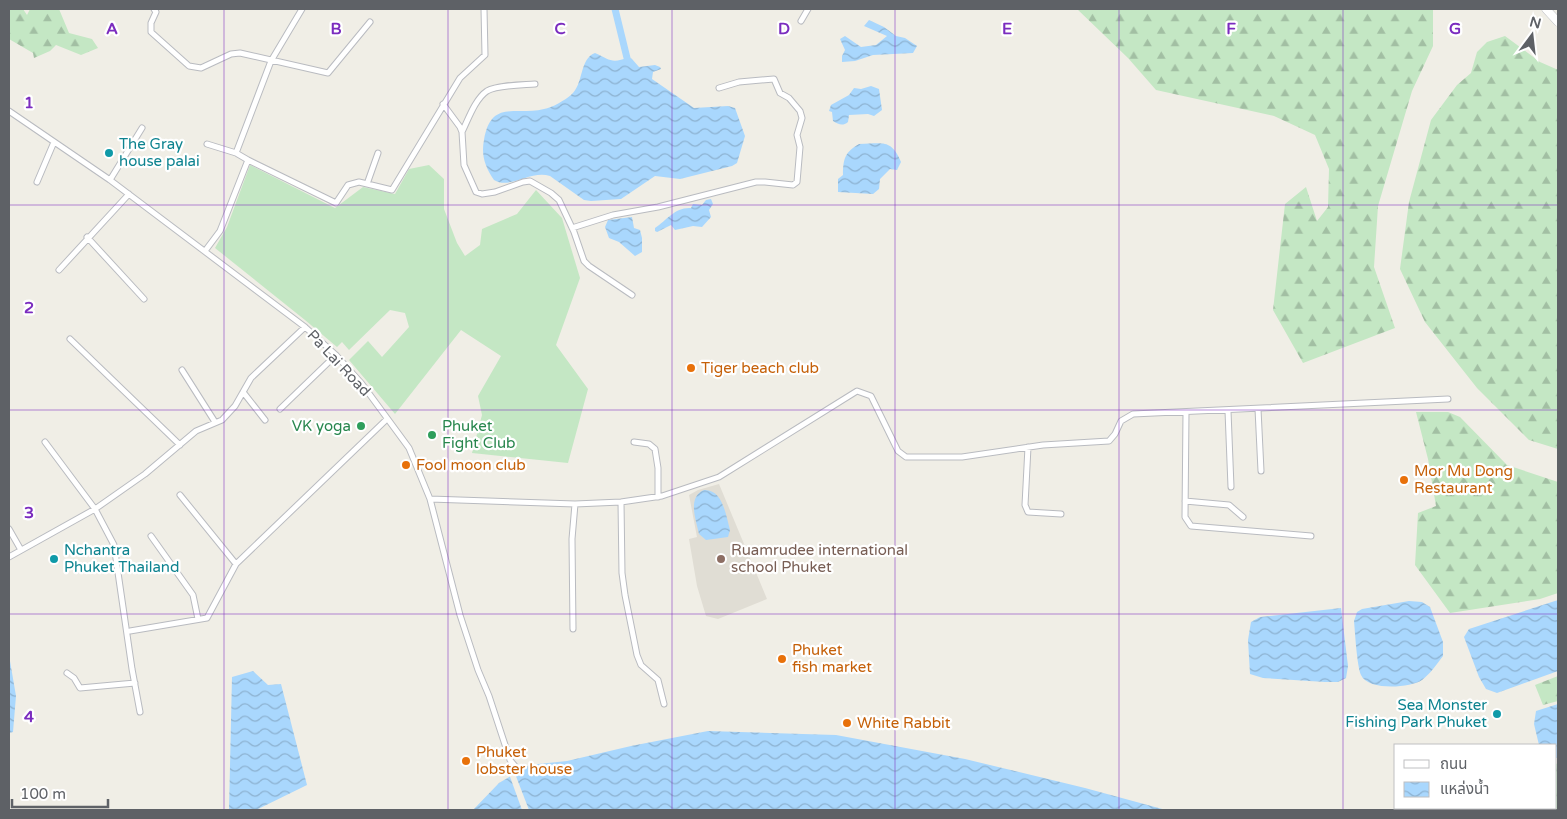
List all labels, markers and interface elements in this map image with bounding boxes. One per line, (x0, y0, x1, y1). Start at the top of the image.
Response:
north arrow (1507, 10, 1557, 60)
text: N (1528, 13, 1543, 33)
text: A (106, 19, 118, 39)
text: B (330, 19, 342, 39)
text: C (554, 19, 566, 39)
text: D (778, 19, 790, 39)
text: E (1002, 19, 1012, 39)
text: F (1226, 19, 1236, 39)
text: G (1449, 19, 1461, 39)
text: 1 (24, 93, 34, 113)
place label: The Gray house palai (119, 135, 200, 170)
marker: The Gray house palai (103, 147, 115, 159)
text: 2 (24, 298, 34, 318)
street label: Pa Lai Road (304, 326, 374, 400)
place label: Tiger beach club (701, 359, 819, 377)
marker: Tiger beach club (685, 362, 697, 374)
place label: VK yoga (292, 417, 351, 435)
place label: Phuket Fight Club (442, 417, 516, 452)
marker: VK yoga (355, 420, 367, 432)
marker: Phuket Fight Club (426, 429, 438, 441)
place label: Fool moon club (416, 456, 526, 474)
marker: Fool moon club (400, 459, 412, 471)
place label: Mor Mu Dong Restaurant (1414, 462, 1513, 497)
marker: Mor Mu Dong Restaurant (1398, 474, 1410, 486)
text: 3 (24, 503, 34, 523)
place label: Nchantra Phuket Thailand (64, 541, 179, 576)
place label: Ruamrudee international school Phuket (731, 541, 908, 576)
marker: Nchantra Phuket Thailand (48, 553, 60, 565)
marker: Ruamrudee international school Phuket (715, 553, 727, 565)
place label: Phuket fish market (792, 641, 872, 676)
marker: Phuket fish market (776, 653, 788, 665)
place label: Sea Monster Fishing Park Phuket (1345, 696, 1487, 731)
text: 4 (24, 707, 34, 727)
marker: Sea Monster Fishing Park Phuket (1491, 708, 1503, 720)
place label: White Rabbit (857, 714, 951, 732)
marker: White Rabbit (841, 717, 853, 729)
place label: Phuket lobster house (476, 743, 572, 778)
legend (1394, 744, 1557, 809)
marker: Phuket lobster house (460, 755, 472, 767)
text: ถนน (1440, 755, 1467, 773)
scale bar (12, 776, 109, 808)
text: แหล่งน้ำ (1440, 778, 1489, 798)
text: 100 m (20, 785, 66, 803)

